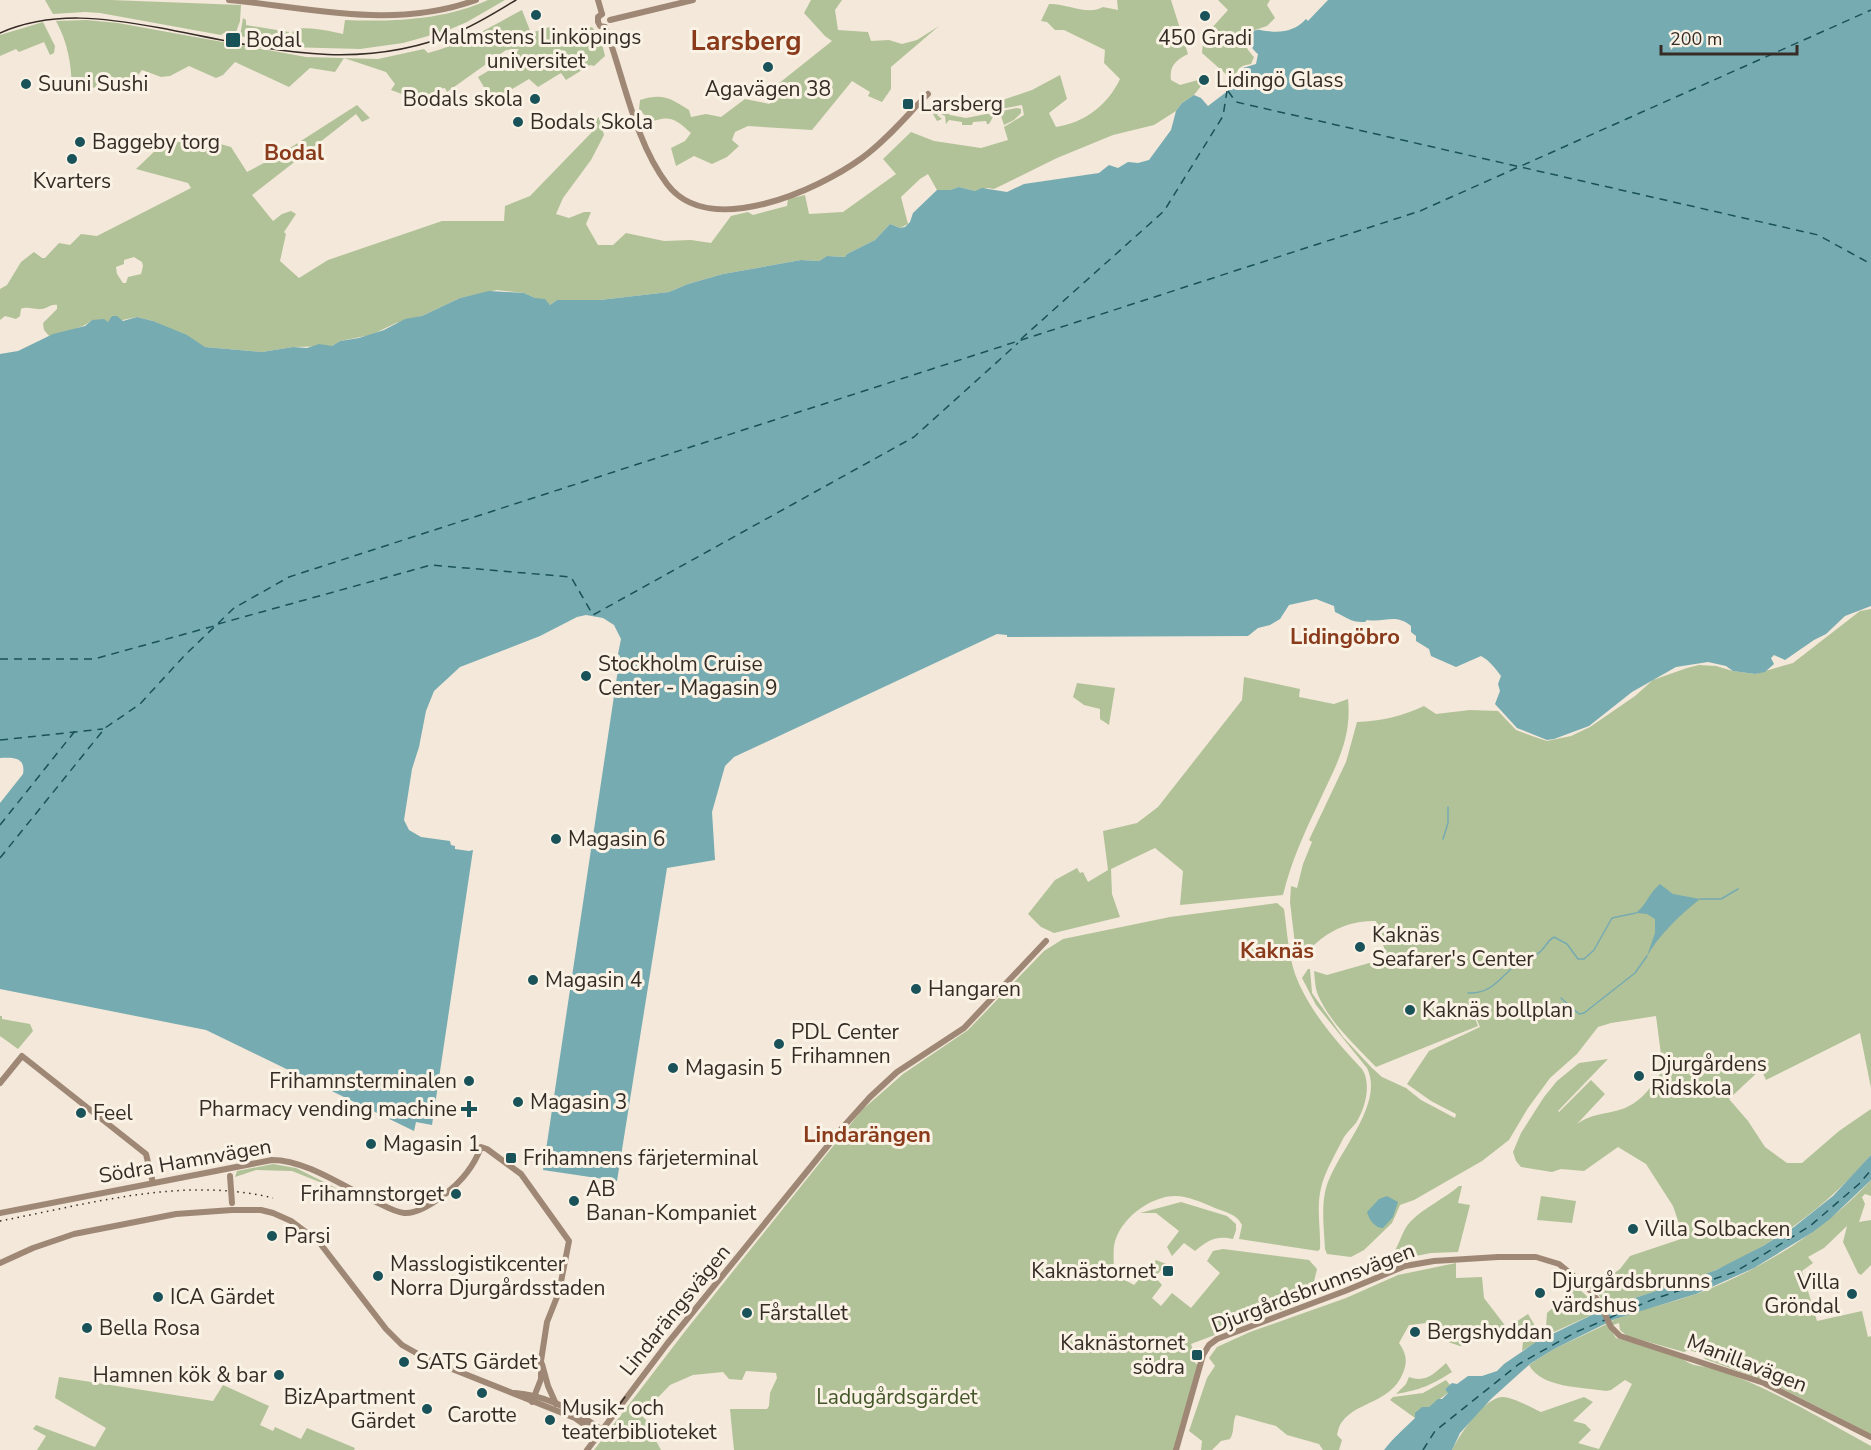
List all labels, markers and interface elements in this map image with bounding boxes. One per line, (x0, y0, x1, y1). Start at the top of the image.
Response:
marker: Malmstens Linköpings universitet (529, 8, 543, 22)
marker: 450 Gradi (1198, 9, 1212, 23)
scale bar (1661, 18, 1798, 56)
place label: Malmstens Linköpings universitet (431, 23, 641, 75)
district label: Larsberg (690, 23, 802, 60)
place label: 450 Gradi (1158, 24, 1252, 52)
place label: Bodal (246, 26, 302, 54)
text: 200 m (1670, 27, 1722, 51)
marker: Bodal (224, 31, 242, 49)
marker: Agavägen 38 (761, 60, 775, 74)
place label: Lidingö Glass (1216, 66, 1344, 94)
place label: Suuni Sushi (38, 70, 148, 98)
marker: Lidingö Glass (1197, 73, 1211, 87)
place label: Agavägen 38 (705, 75, 831, 103)
marker: Suuni Sushi (19, 77, 33, 91)
place label: Bodals skola (403, 85, 523, 113)
place label: Larsberg (920, 90, 1003, 118)
marker: Bodals skola (528, 92, 542, 106)
marker: Larsberg (901, 97, 915, 111)
place label: Bodals Skola (530, 108, 653, 136)
marker: Bodals Skola (511, 115, 525, 129)
place label: Baggeby torg (92, 128, 220, 156)
marker: Baggeby torg (73, 135, 87, 149)
district label: Bodal (264, 138, 324, 168)
marker: Kvarters (65, 152, 79, 166)
place label: Kvarters (33, 167, 111, 195)
district label: Lidingöbro (1290, 622, 1400, 652)
place label: Stockholm Cruise Center - Magasin 9 (598, 650, 778, 702)
marker: Stockholm Cruise Center - Magasin 9 (579, 669, 593, 683)
place label: Magasin 6 (568, 825, 665, 853)
marker: Magasin 6 (549, 832, 563, 846)
place label: Kaknäs Seafarer's Center (1372, 921, 1534, 973)
district label: Kaknäs (1240, 936, 1314, 966)
marker: Kaknäs Seafarer's Center (1353, 940, 1367, 954)
place label: Magasin 4 (545, 966, 642, 994)
marker: Magasin 4 (526, 973, 540, 987)
place label: Hangaren (928, 975, 1021, 1003)
marker: Hangaren (909, 982, 923, 996)
place label: Kaknäs bollplan (1422, 996, 1573, 1024)
marker: Kaknäs bollplan (1403, 1003, 1417, 1017)
place label: PDL Center Frihamnen (791, 1018, 900, 1070)
marker: PDL Center Frihamnen (772, 1037, 786, 1051)
place label: Djurgårdens Ridskola (1651, 1050, 1767, 1102)
place label: Magasin 5 (685, 1054, 782, 1082)
marker: Magasin 5 (666, 1061, 680, 1075)
place label: Frihamnsterminalen (269, 1067, 457, 1095)
marker: Djurgårdens Ridskola (1632, 1069, 1646, 1083)
marker: Frihamnsterminalen (462, 1074, 476, 1088)
place label: Magasin 3 (530, 1088, 627, 1116)
place label: Pharmacy vending machine (199, 1095, 457, 1123)
marker: Magasin 3 (511, 1095, 525, 1109)
place label: Feel (93, 1099, 133, 1127)
marker: Pharmacy vending machine (462, 1102, 476, 1116)
marker: Feel (74, 1106, 88, 1120)
district label: Lindarängen (803, 1120, 931, 1150)
place label: Magasin 1 (383, 1130, 480, 1158)
street label: Södra Hamnvägen (96, 1132, 274, 1190)
marker: Magasin 1 (364, 1137, 378, 1151)
place label: Frihamnens färjeterminal (523, 1144, 759, 1172)
marker: Frihamnens färjeterminal (504, 1151, 518, 1165)
place label: AB Banan-Kompaniet (586, 1175, 757, 1227)
place label: Frihamnstorget (300, 1180, 445, 1208)
marker: Frihamnstorget (449, 1187, 463, 1201)
marker: AB Banan-Kompaniet (567, 1194, 581, 1208)
place label: Villa Solbacken (1644, 1215, 1791, 1243)
place label: Parsi (284, 1222, 330, 1250)
marker: Villa Solbacken (1626, 1222, 1640, 1236)
marker: Parsi (265, 1229, 279, 1243)
street label: Djurgårdsbrunnsvägen (1207, 1236, 1419, 1340)
street label: Lindarängsvägen (613, 1238, 737, 1382)
place label: Masslogistikcenter Norra Djurgårdsstaden (390, 1250, 605, 1302)
place label: Kaknästornet (1031, 1257, 1157, 1285)
marker: Kaknästornet (1161, 1264, 1175, 1278)
place label: Djurgårdsbrunns värdshus (1552, 1267, 1710, 1319)
place label: Villa Gröndal (1764, 1268, 1841, 1320)
marker: Masslogistikcenter Norra Djurgårdsstaden (371, 1269, 385, 1283)
place label: ICA Gärdet (170, 1283, 275, 1311)
marker: Djurgårdsbrunns värdshus (1533, 1286, 1547, 1300)
marker: Villa Gröndal (1845, 1287, 1859, 1301)
marker: ICA Gärdet (151, 1290, 165, 1304)
place label: Fårstallet (759, 1299, 849, 1327)
marker: Fårstallet (740, 1306, 754, 1320)
place label: Bella Rosa (99, 1314, 200, 1342)
place label: Bergshyddan (1427, 1318, 1552, 1346)
marker: Bella Rosa (80, 1321, 94, 1335)
marker: Bergshyddan (1408, 1325, 1422, 1339)
street label: Manillavägen (1683, 1327, 1811, 1399)
place label: Kaknästornet södra (1060, 1329, 1186, 1381)
place label: SATS Gärdet (416, 1348, 538, 1376)
marker: Kaknästornet södra (1190, 1348, 1204, 1362)
marker: SATS Gärdet (397, 1355, 411, 1369)
place label: Hamnen kök & bar (93, 1361, 267, 1389)
marker: Hamnen kök & bar (272, 1368, 286, 1382)
place label: BizApartment Gärdet (284, 1383, 416, 1435)
park label: Ladugårdsgärdet (816, 1383, 978, 1411)
marker: Carotte (475, 1386, 489, 1400)
place label: Musik- och teaterbiblioteket (562, 1394, 717, 1446)
place label: Carotte (447, 1401, 517, 1429)
marker: BizApartment Gärdet (420, 1402, 434, 1416)
marker: Musik- och teaterbiblioteket (543, 1413, 557, 1427)

